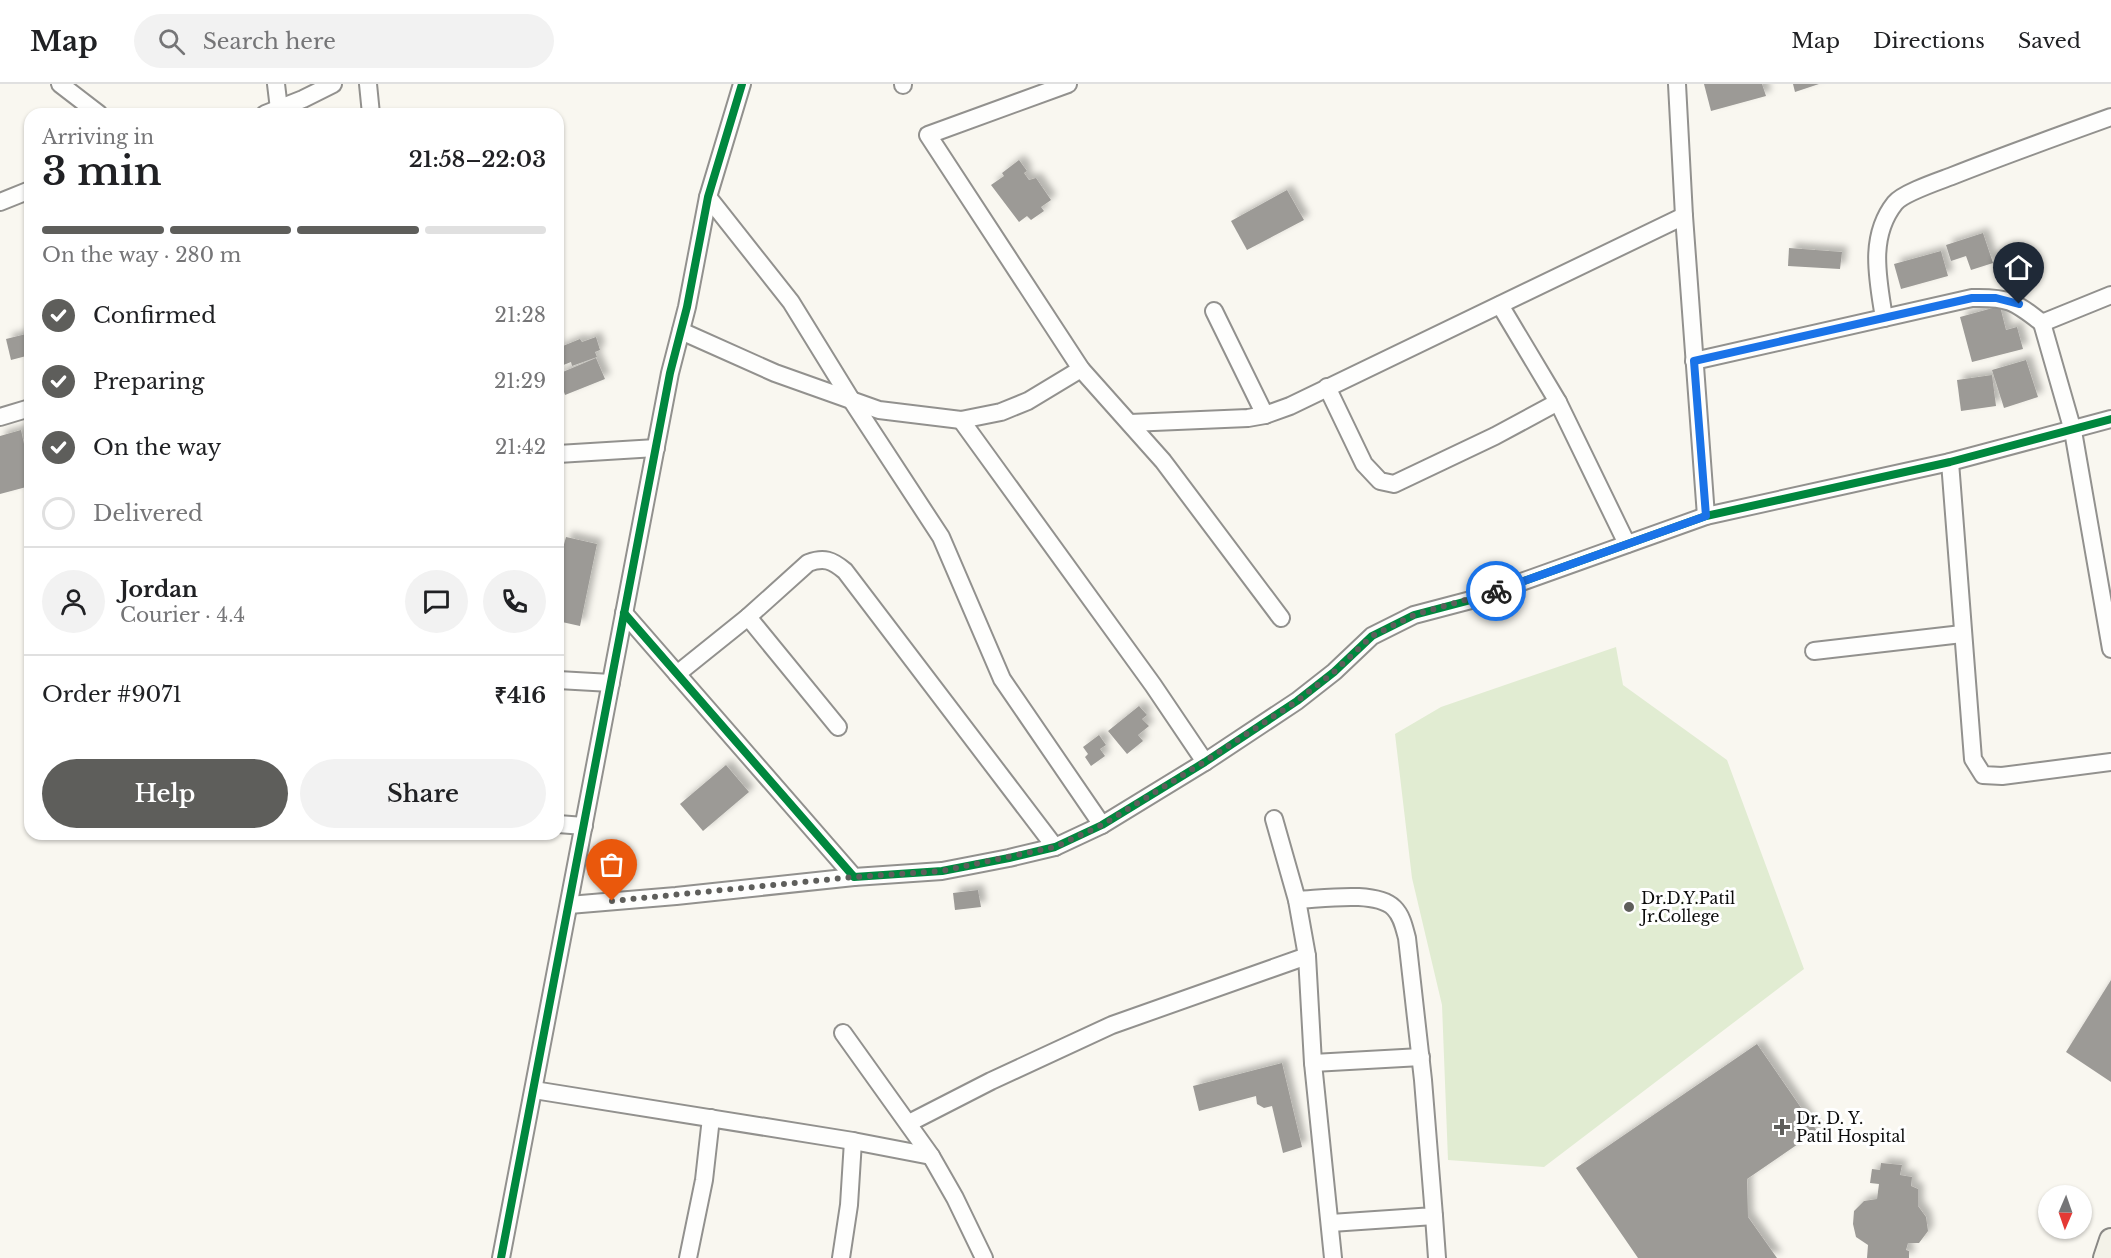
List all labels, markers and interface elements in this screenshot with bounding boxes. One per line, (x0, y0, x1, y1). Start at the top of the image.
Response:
search box (134, 14, 554, 68)
text: Map (30, 24, 98, 59)
icon: search (155, 25, 188, 58)
text: Search here (203, 28, 336, 55)
text: Map (1791, 28, 1840, 54)
text: Directions (1873, 28, 1985, 54)
text: Saved (2018, 28, 2081, 54)
text: Arriving in (42, 125, 154, 149)
text: 21:58–22:03 (409, 146, 546, 173)
text: 3 min (42, 147, 162, 196)
pin (1993, 242, 2044, 304)
text: On the way · 280 m (42, 243, 241, 267)
icon: home (2002, 251, 2035, 284)
icon: check (42, 299, 75, 332)
text: Confirmed (93, 302, 216, 329)
text: 21:28 (495, 303, 546, 327)
icon: check (42, 365, 75, 398)
text: Preparing (93, 368, 204, 395)
text: 21:29 (494, 369, 546, 393)
icon: check (42, 431, 75, 464)
text: On the way (93, 434, 221, 461)
text: 21:42 (495, 435, 546, 459)
text: Delivered (93, 500, 203, 527)
courier (1466, 561, 1526, 621)
button: person (42, 570, 105, 633)
button: chat (405, 570, 468, 633)
button: phone (483, 570, 546, 633)
icon: bike (1480, 575, 1513, 608)
text: Jordan (120, 576, 198, 603)
text: Courier · 4.4 (120, 603, 245, 627)
text: Order #9071 (42, 681, 182, 708)
text: ₹416 (494, 682, 546, 709)
button: Help (42, 759, 288, 828)
button: Share (300, 759, 546, 828)
pin (586, 839, 637, 901)
icon: bag (595, 848, 628, 881)
place label: Dr.D.Y.Patil Jr.College (1639, 888, 1735, 926)
marker: Dr.D.Y.Patil Jr.College (1622, 900, 1636, 914)
place label: Dr. D. Y. Patil Hospital (1796, 1108, 1906, 1146)
marker: Dr. D. Y. Patil Hospital (1773, 1118, 1791, 1136)
north arrow (2038, 1185, 2092, 1239)
map controls (2038, 1185, 2092, 1239)

